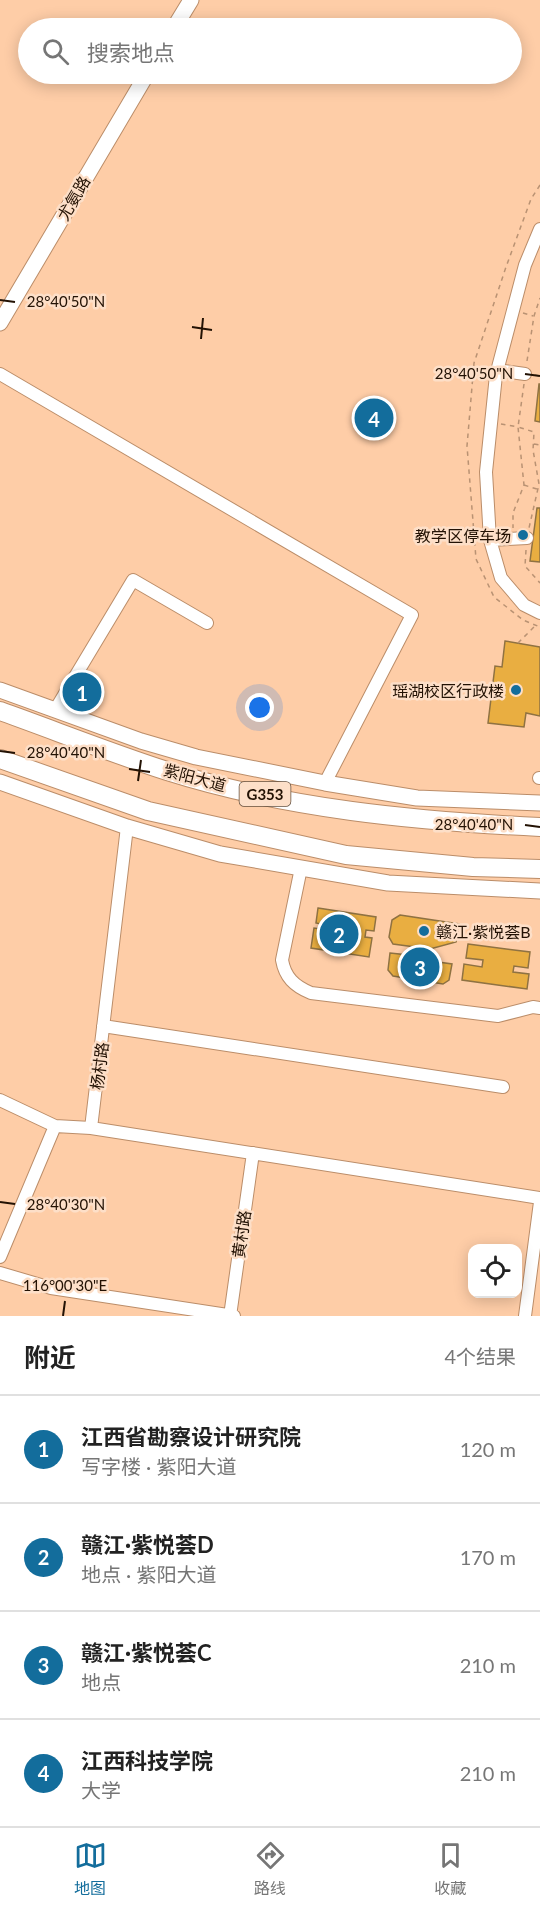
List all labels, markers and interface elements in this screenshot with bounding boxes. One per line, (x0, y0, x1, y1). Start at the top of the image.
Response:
search box (18, 18, 522, 84)
icon: search (39, 35, 72, 68)
text: 搜索地点 (87, 39, 175, 66)
street label: 尤氨路 (53, 172, 93, 224)
text: 28°40'50"N (27, 292, 105, 310)
text: 28°40'50"N (435, 364, 513, 382)
pin: 4 (354, 396, 394, 440)
place label: 教学区停车场 (415, 526, 511, 545)
marker: 教学区停车场 (516, 528, 530, 542)
pin: 1 (62, 670, 101, 714)
place label: 瑶湖校区行政楼 (392, 681, 504, 700)
marker: 瑶湖校区行政楼 (509, 683, 523, 697)
your location (245, 693, 274, 722)
text: 28°40'40"N (27, 743, 105, 761)
street label: 紫阳大道 (162, 760, 228, 794)
road number: G353 (240, 782, 290, 806)
text: 28°40'40"N (435, 815, 513, 833)
pin: 2 (320, 912, 358, 956)
place label: 赣江·紫悦荟B (436, 922, 531, 941)
marker: 赣江·紫悦荟B (417, 924, 431, 938)
pin: 3 (400, 944, 440, 990)
street label: 杨村路 (87, 1041, 111, 1091)
text: 28°40'30"N (27, 1195, 105, 1213)
street label: 黄村路 (228, 1209, 254, 1259)
map controls (468, 1244, 522, 1298)
button: locate (468, 1244, 522, 1298)
text: 116°00'30"E (23, 1276, 107, 1294)
text: 附近 (24, 1341, 76, 1373)
text: 4个结果 (444, 1344, 516, 1368)
text: 江西省勘察设计研究院 (81, 1423, 301, 1450)
text: 1 (38, 1437, 49, 1461)
text: 120 m (460, 1437, 516, 1461)
text: 写字楼 · 紫阳大道 (81, 1454, 236, 1478)
text: 赣江·紫悦荟D (81, 1531, 214, 1558)
text: 2 (38, 1545, 49, 1569)
text: 170 m (460, 1545, 516, 1569)
text: 地点 · 紫阳大道 (81, 1562, 216, 1586)
text: 赣江·紫悦荟C (81, 1639, 212, 1666)
text: 3 (38, 1653, 49, 1677)
text: 210 m (460, 1653, 516, 1677)
text: 地点 (81, 1670, 121, 1694)
text: 江西科技学院 (81, 1747, 213, 1774)
text: 4 (38, 1761, 49, 1785)
text: 210 m (460, 1761, 516, 1785)
text: 大学 (81, 1778, 121, 1802)
tab: 地图 (74, 1839, 107, 1899)
tab: 路线 (254, 1839, 287, 1899)
tab: 收藏 (434, 1839, 467, 1899)

